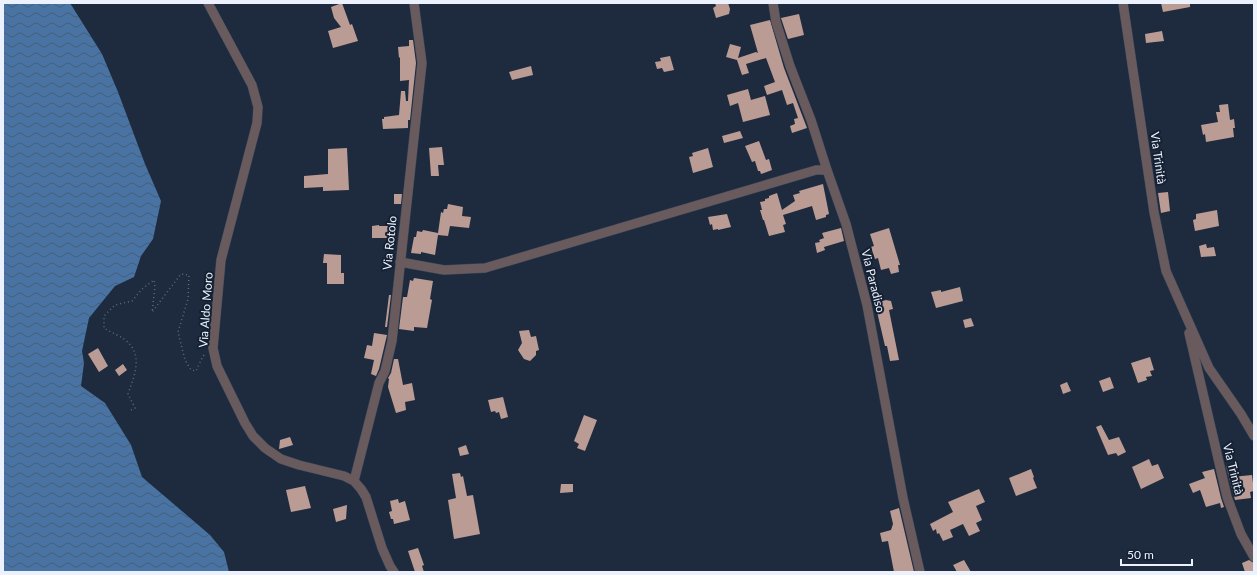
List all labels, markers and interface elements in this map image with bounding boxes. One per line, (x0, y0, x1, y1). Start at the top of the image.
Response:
street label: Via Trinità (1147, 131, 1170, 185)
street label: Via Rotolo (379, 215, 400, 271)
street label: Via Paradiso (858, 248, 889, 314)
street label: Via Aldo Moro (195, 271, 216, 348)
street label: Via Trinità (1220, 442, 1247, 496)
scale bar (1121, 541, 1192, 567)
text: 50 m (1127, 547, 1154, 562)

